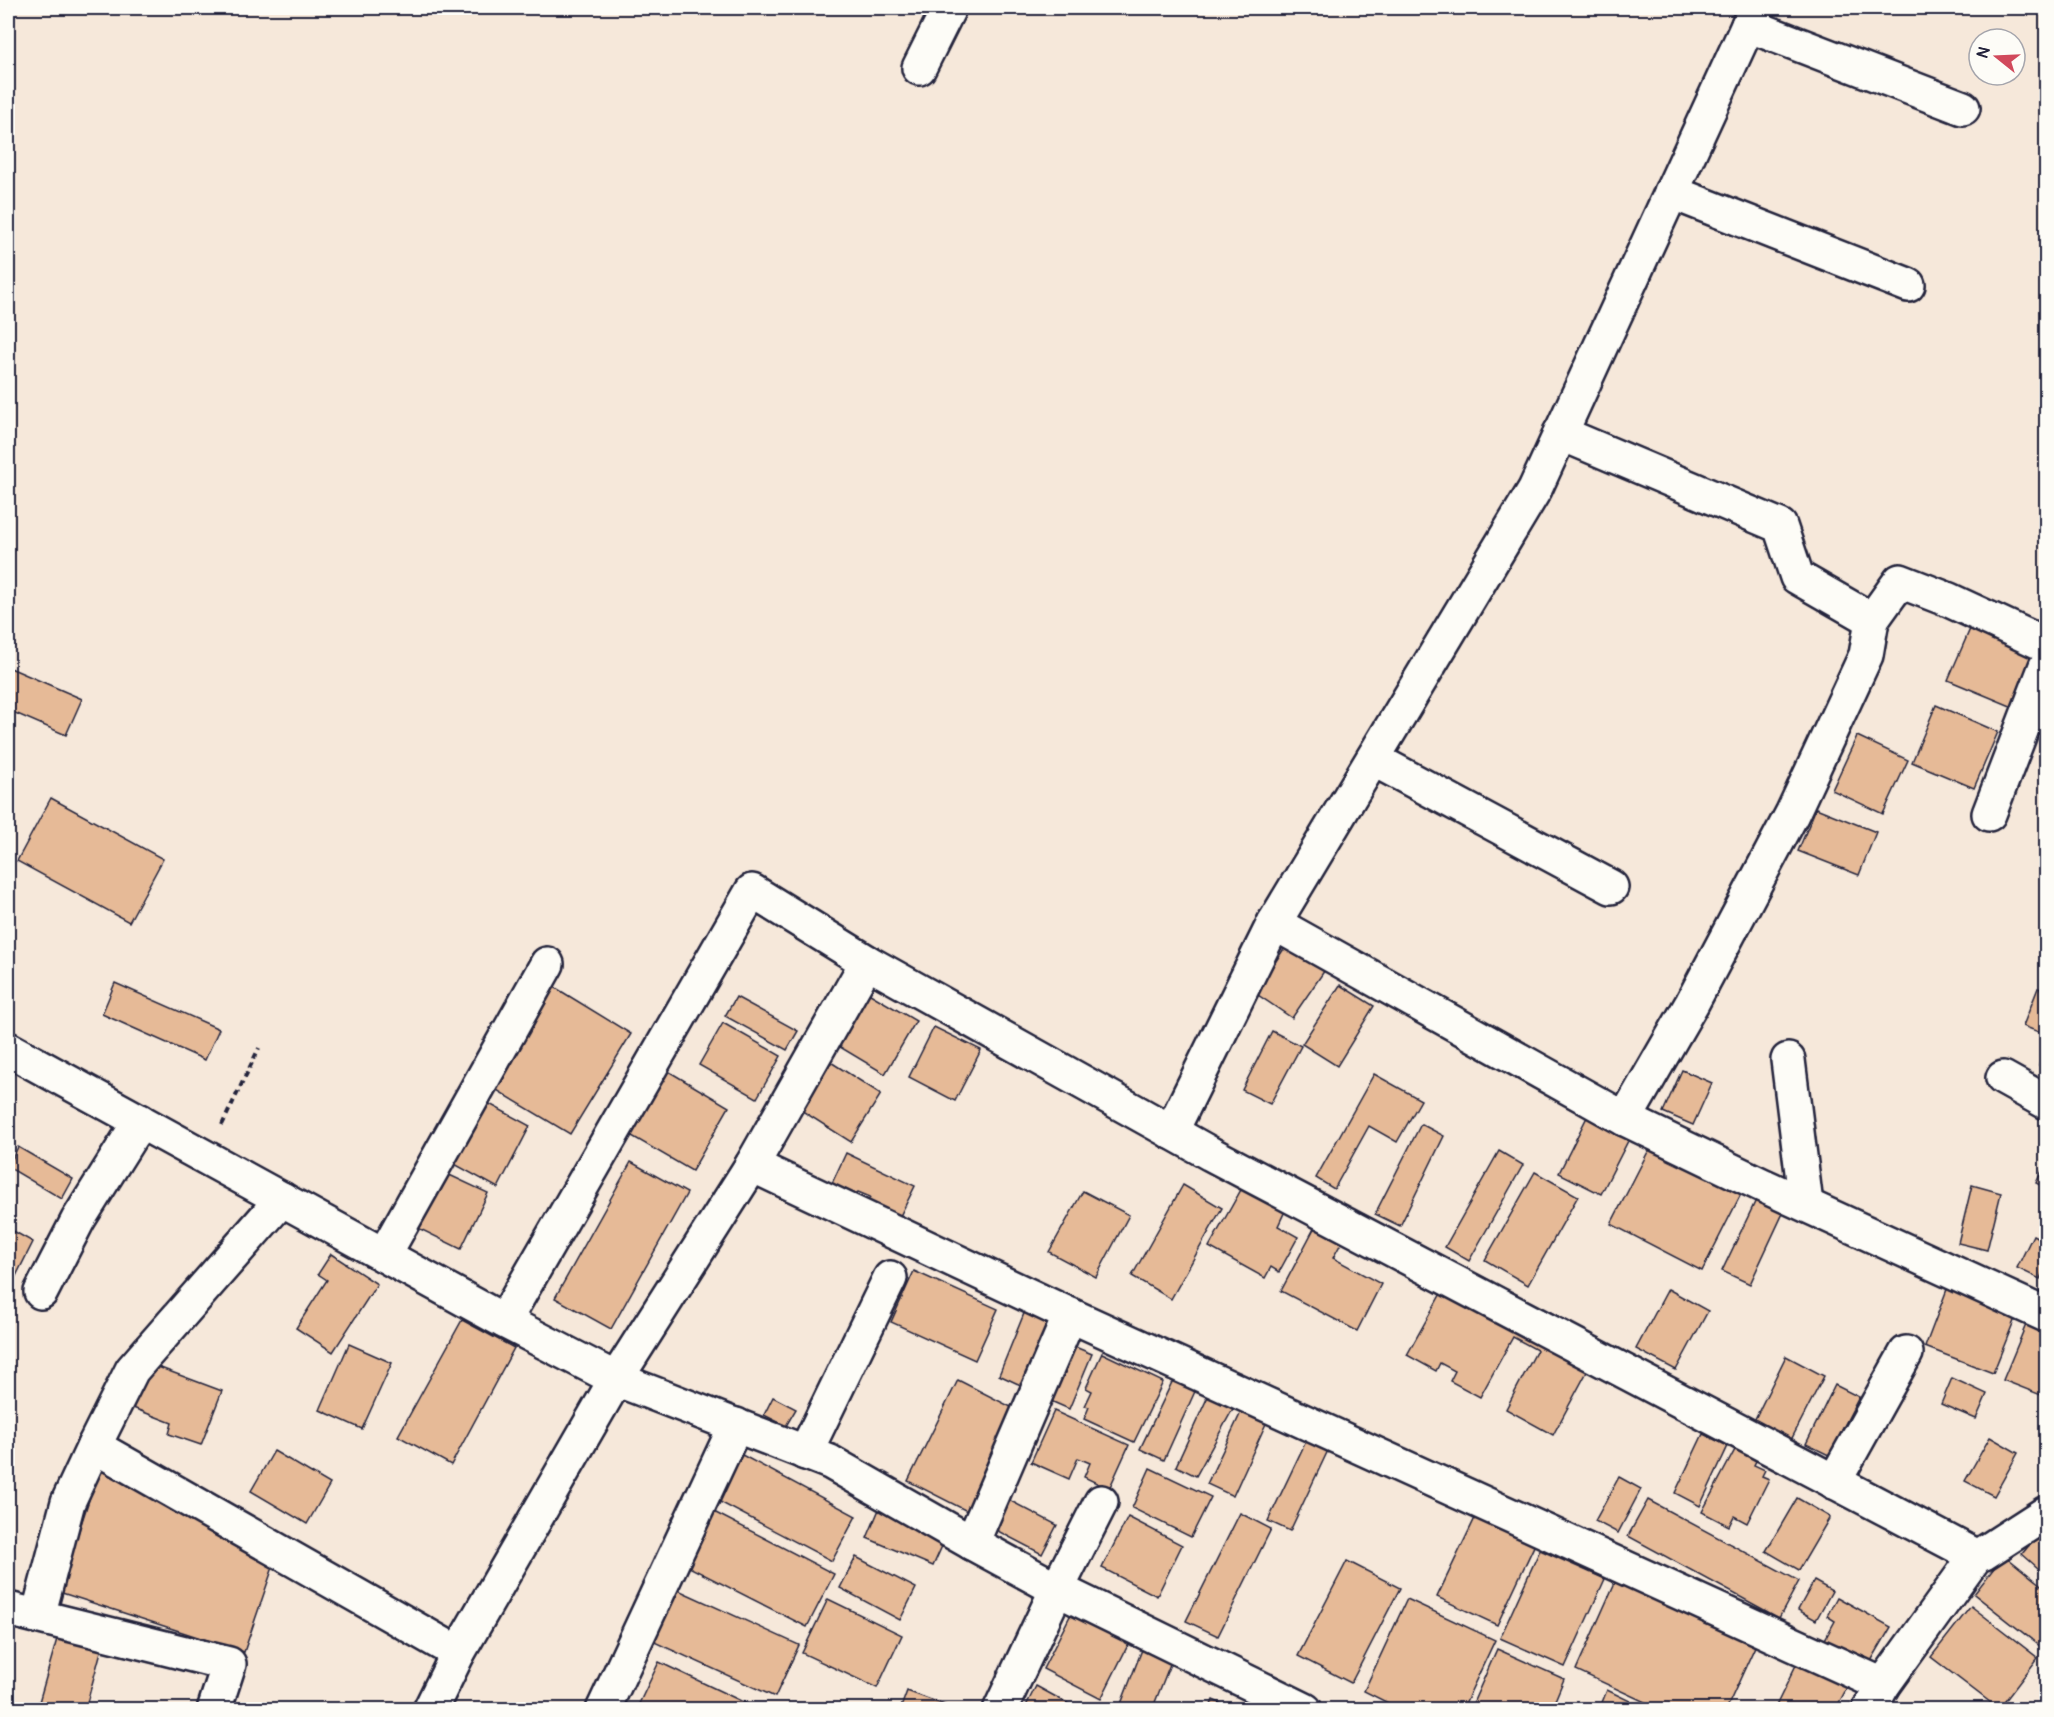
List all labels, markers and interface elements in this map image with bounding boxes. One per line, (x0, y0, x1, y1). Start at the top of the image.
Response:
north arrow (1967, 27, 2027, 87)
text: N (1973, 44, 1995, 61)

